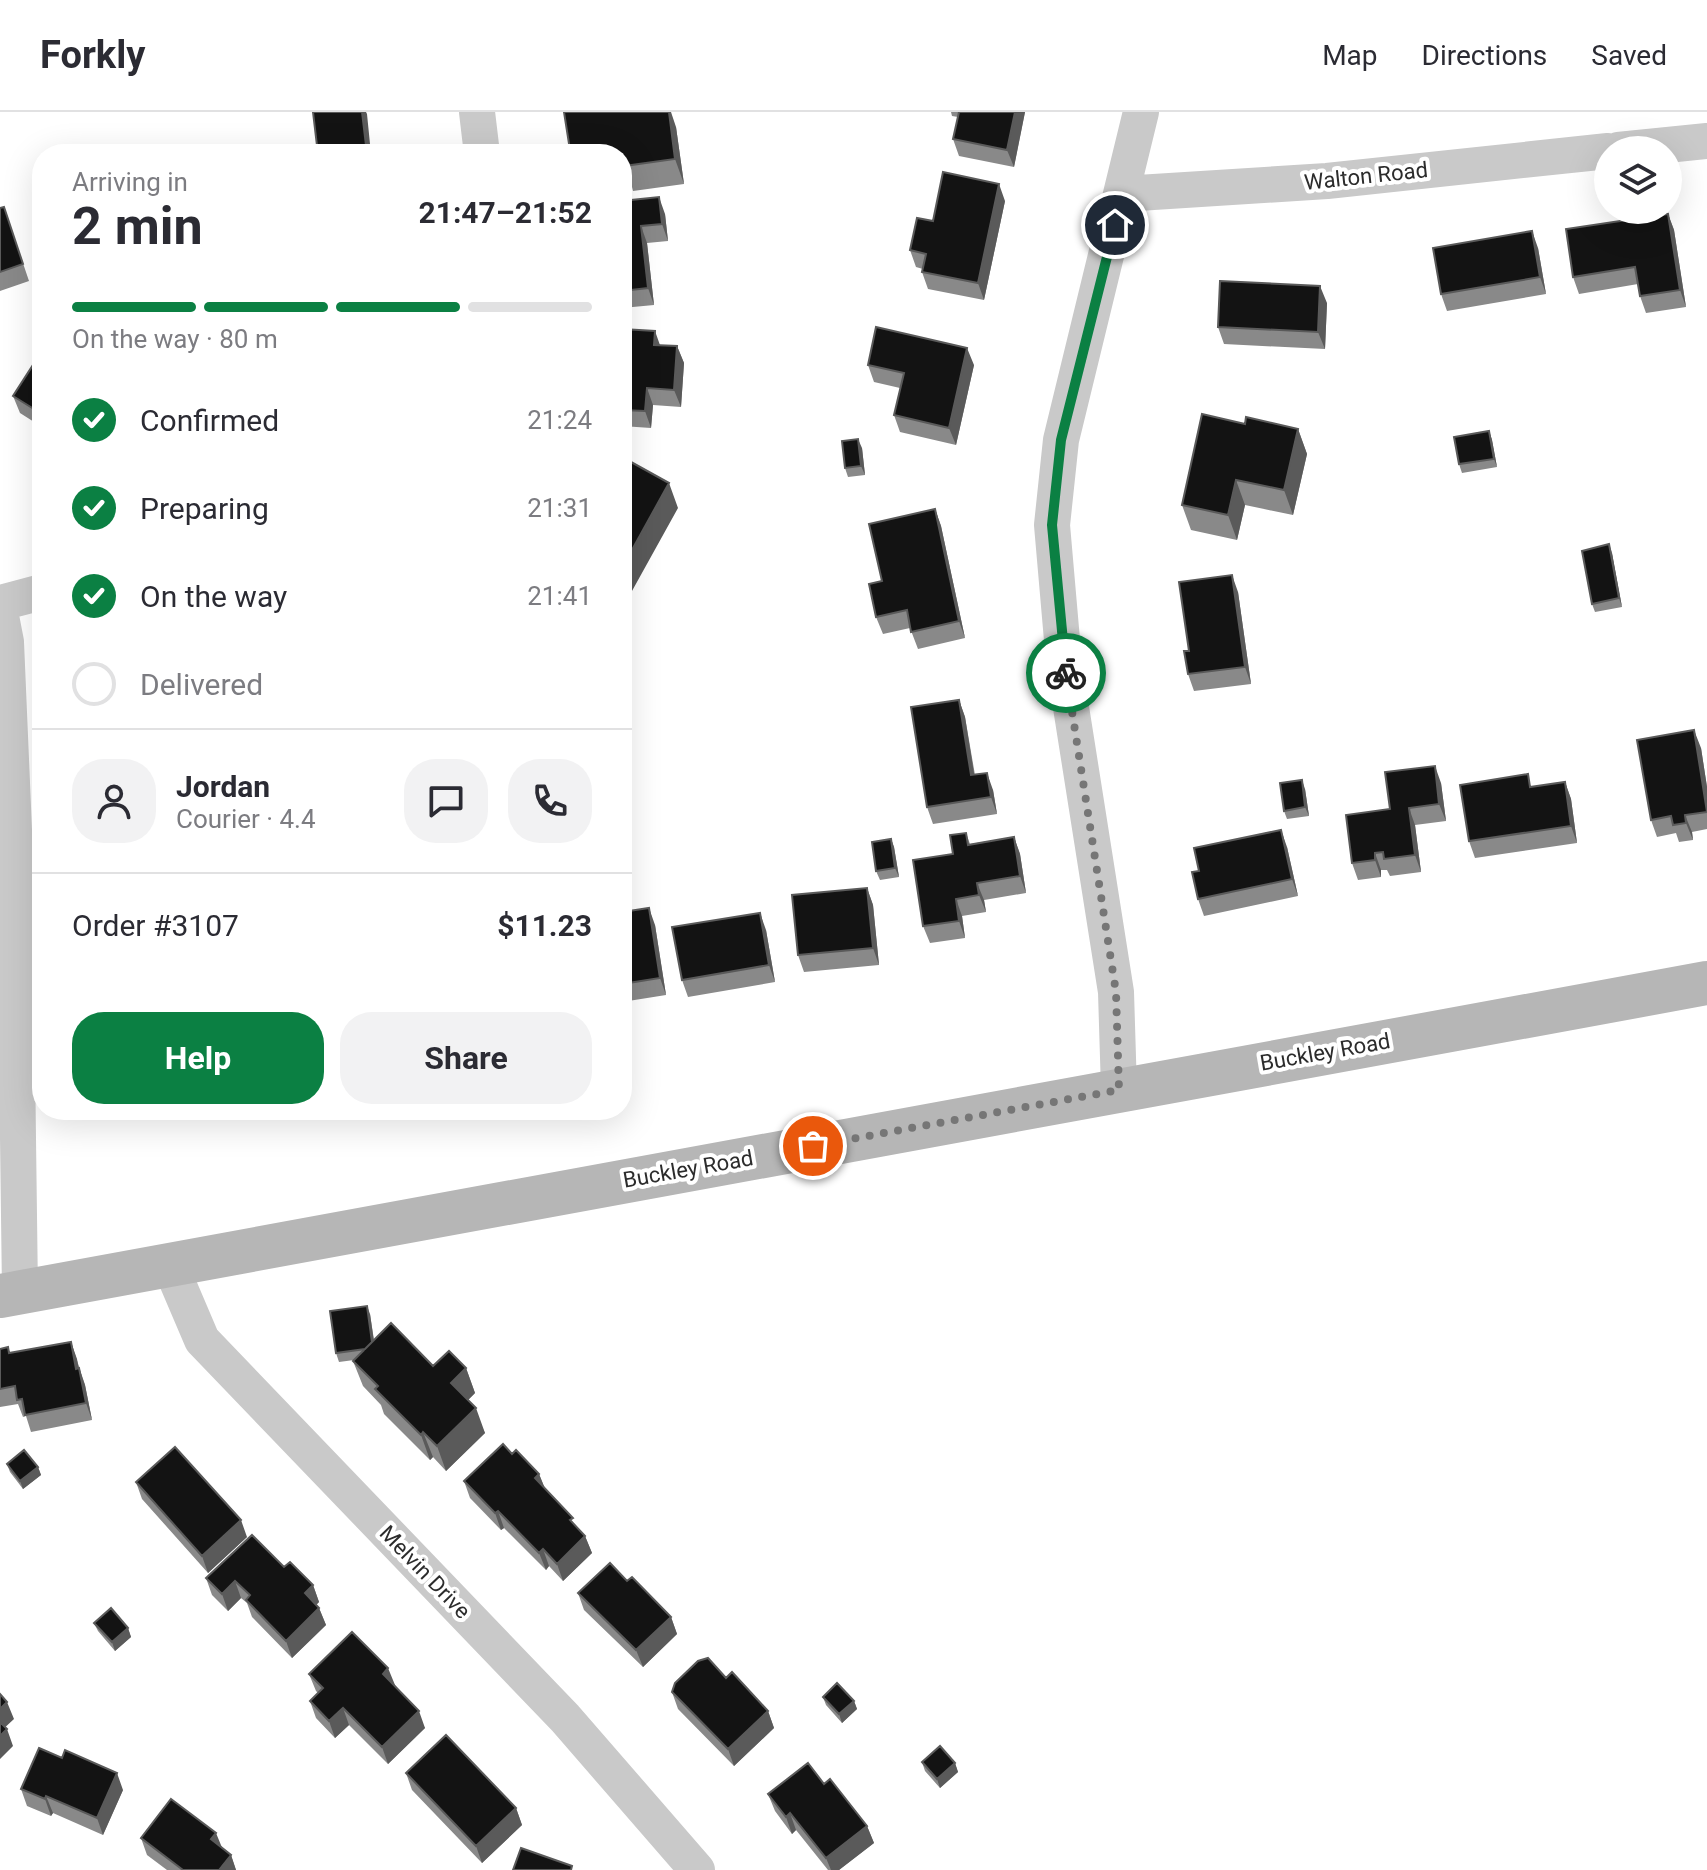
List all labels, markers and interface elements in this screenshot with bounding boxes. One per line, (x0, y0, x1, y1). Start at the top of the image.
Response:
text: Forkly (40, 33, 145, 77)
text: Map (1322, 39, 1378, 72)
text: Directions (1422, 39, 1547, 72)
text: Saved (1591, 39, 1667, 72)
map controls (1594, 136, 1682, 224)
button: layers (1594, 136, 1682, 224)
street label: Walton Road (1303, 157, 1429, 195)
text: Arriving in (72, 167, 188, 197)
pin (1081, 191, 1149, 259)
text: 21:47–21:52 (418, 195, 592, 230)
text: 2 min (72, 196, 203, 257)
icon: home (1093, 203, 1137, 247)
text: On the way · 80 m (72, 324, 278, 354)
icon: check (72, 398, 116, 442)
text: Confirmed (140, 403, 279, 438)
text: 21:24 (527, 405, 592, 435)
icon: check (72, 486, 116, 530)
text: Preparing (140, 491, 269, 526)
text: 21:31 (527, 493, 592, 523)
icon: check (72, 574, 116, 618)
text: On the way (140, 579, 287, 614)
text: 21:41 (527, 581, 592, 611)
courier (1026, 633, 1106, 713)
icon: bike (1044, 651, 1088, 695)
text: Delivered (140, 667, 263, 702)
button: person (72, 759, 156, 843)
button: chat (404, 759, 488, 843)
button: phone (508, 759, 592, 843)
text: Jordan (176, 769, 270, 804)
text: Courier · 4.4 (176, 804, 316, 834)
text: Order #3107 (72, 908, 239, 943)
text: $11.23 (497, 908, 592, 943)
button: Help (72, 1012, 324, 1104)
button: Share (340, 1012, 592, 1104)
street label: Buckley Road (1258, 1028, 1392, 1076)
pin (779, 1112, 847, 1180)
icon: bag (791, 1124, 835, 1168)
street label: Buckley Road (621, 1145, 755, 1193)
street label: Melvin Drive (375, 1520, 475, 1624)

